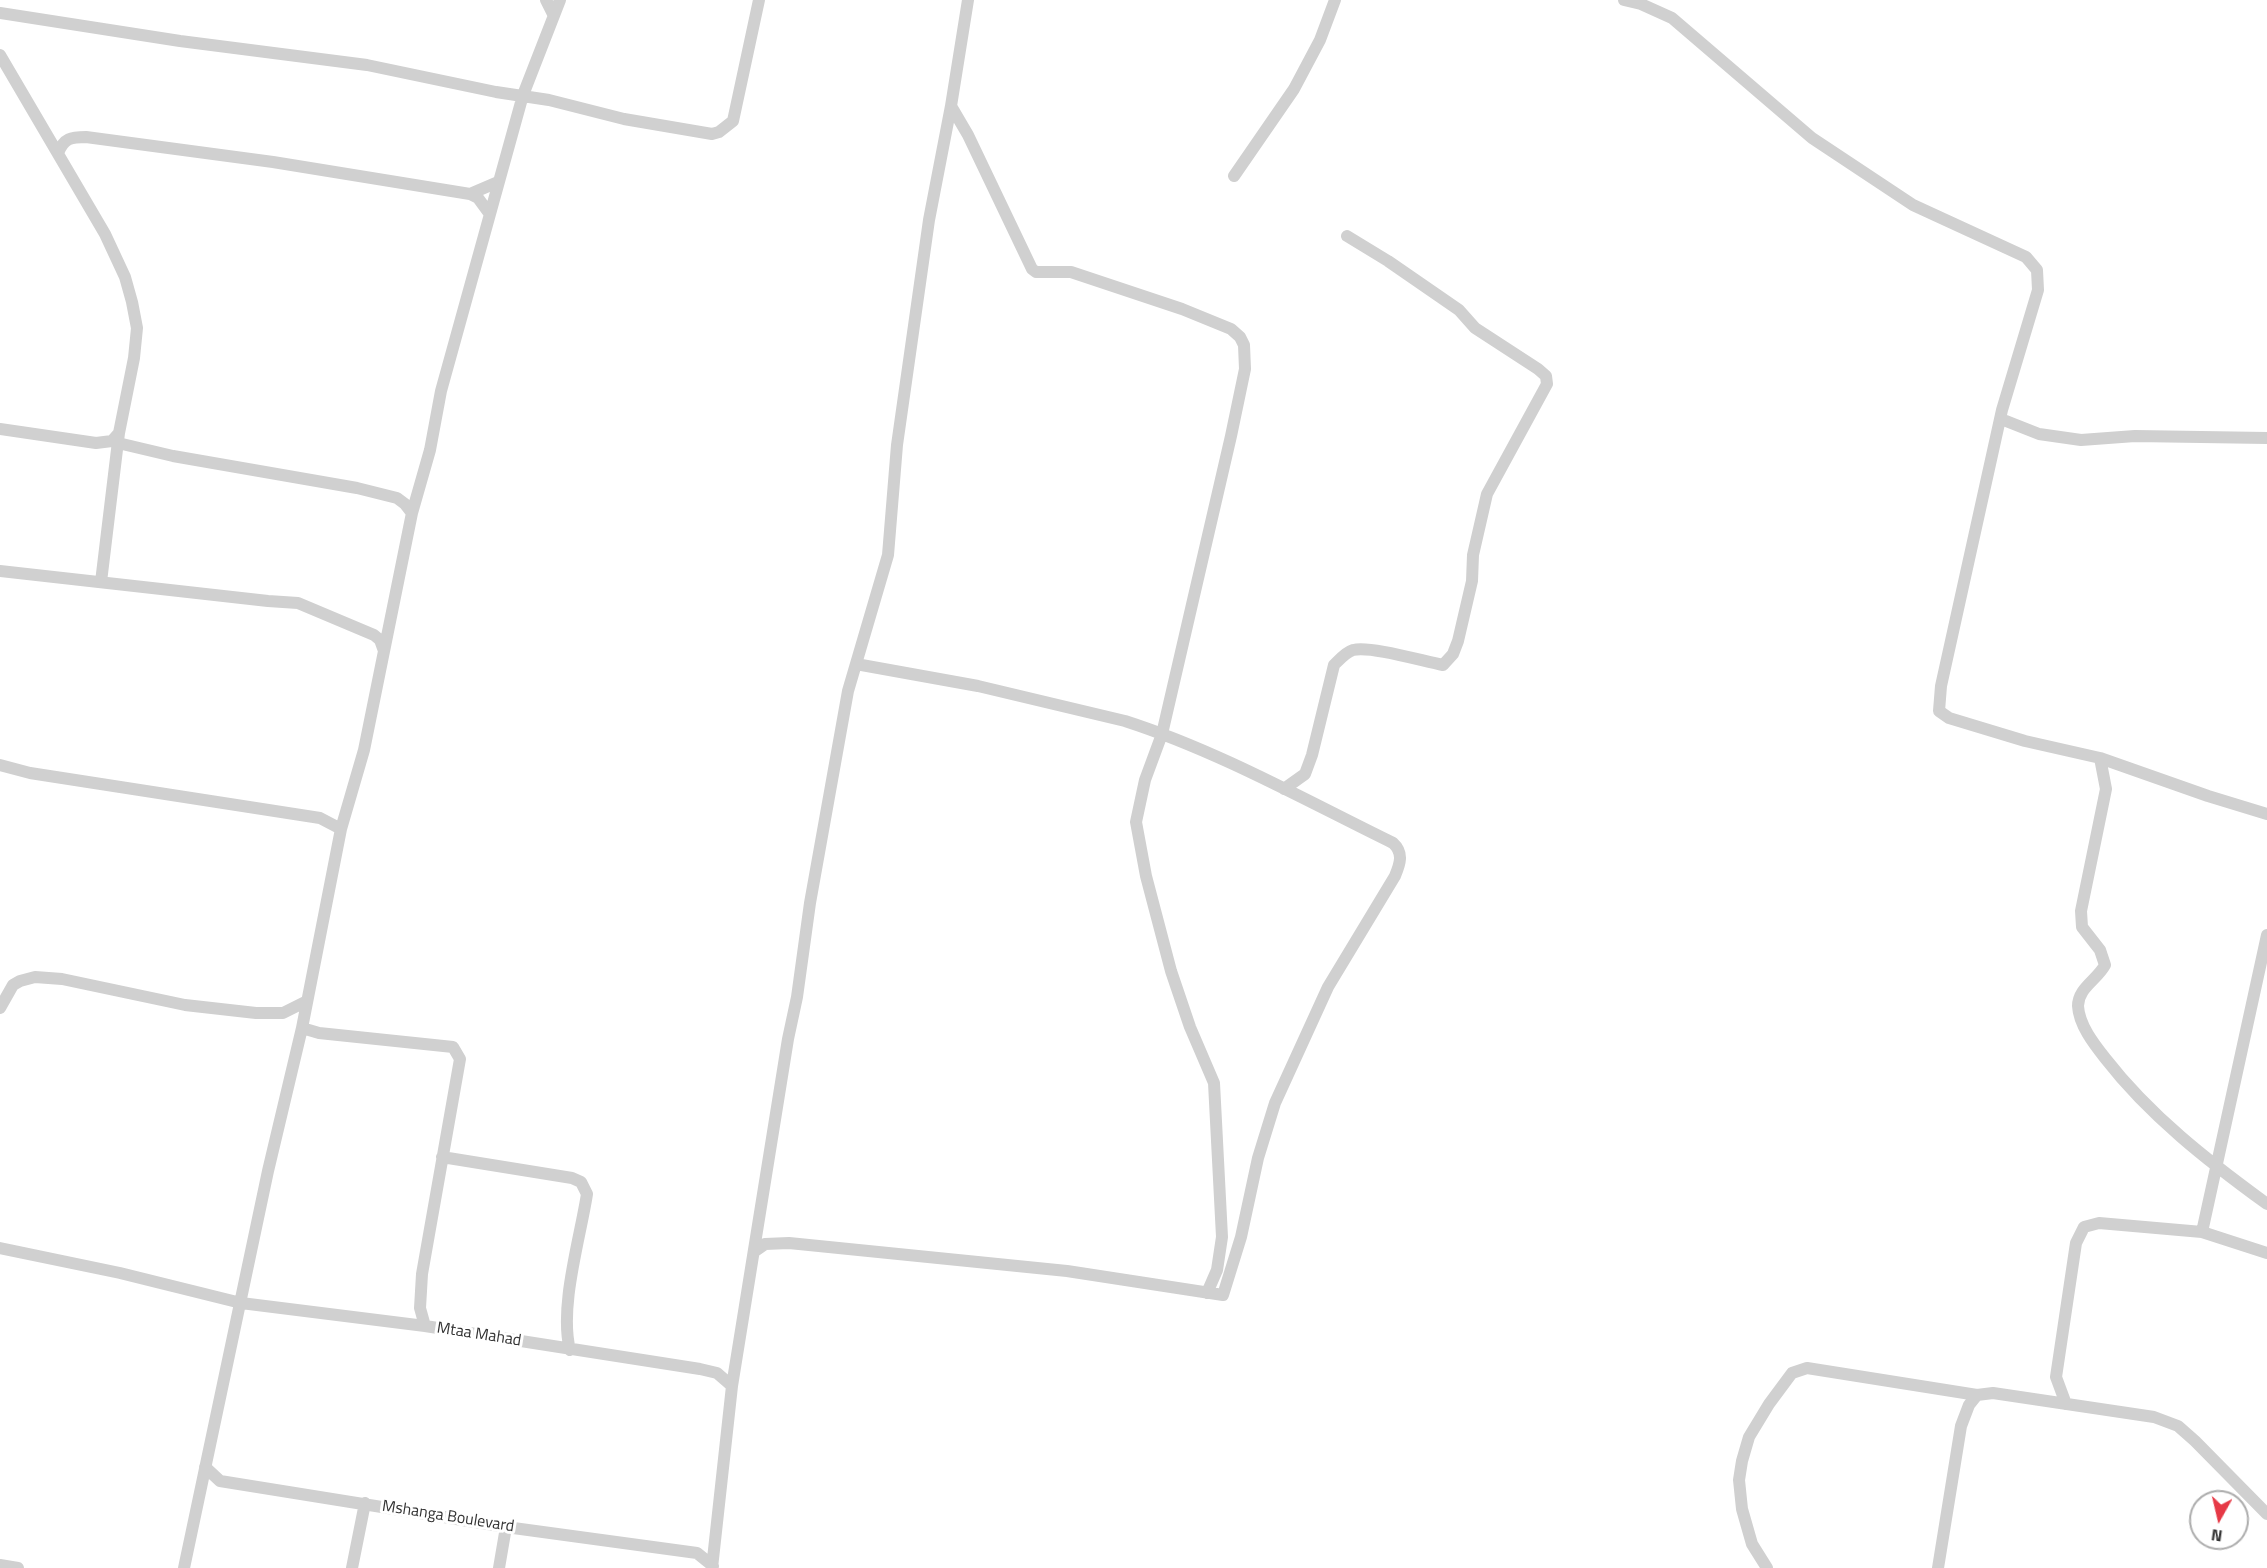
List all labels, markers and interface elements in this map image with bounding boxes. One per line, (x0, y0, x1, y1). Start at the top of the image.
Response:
street label: Mtaa Mahad (435, 1319, 523, 1351)
north arrow (2189, 1490, 2249, 1550)
street label: Mshanga Boulevard (380, 1497, 516, 1537)
text: N (2210, 1523, 2224, 1548)

